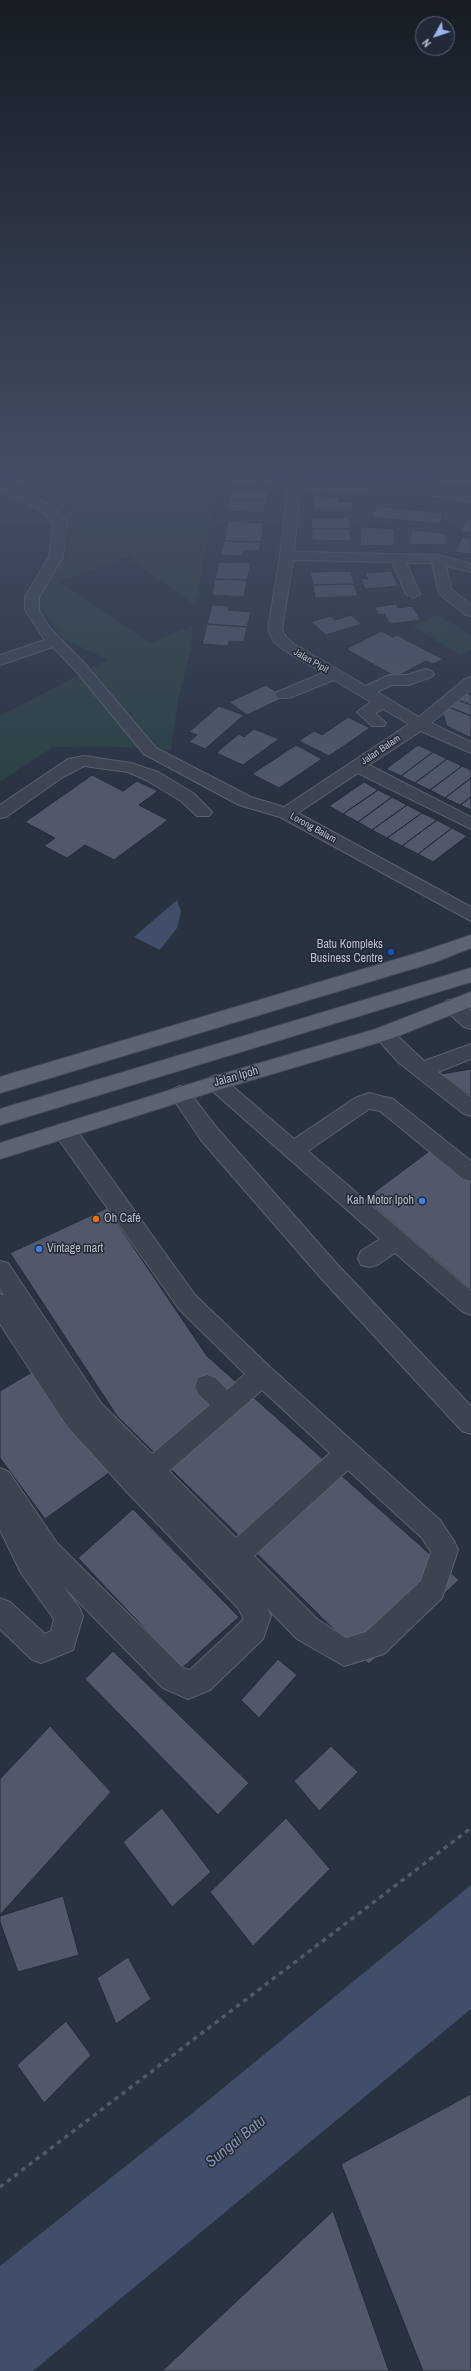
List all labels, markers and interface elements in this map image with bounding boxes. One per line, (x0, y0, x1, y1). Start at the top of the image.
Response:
north arrow (415, 16, 455, 56)
text: N (419, 36, 434, 50)
street label: Jalan Pipit (291, 646, 331, 676)
street label: Jalan Balam (359, 732, 403, 768)
street label: Lorong Balam (288, 810, 338, 846)
place label: Batu Kompleks Business Centre (310, 938, 383, 966)
marker: Batu Kompleks Business Centre (386, 947, 396, 957)
street label: Jalan Ipoh (212, 1064, 260, 1090)
place label: Kah Motor Ipoh (347, 1194, 414, 1208)
marker: Kah Motor Ipoh (417, 1196, 427, 1206)
place label: Oh Café (104, 1212, 141, 1226)
marker: Oh Café (91, 1214, 101, 1224)
place label: Vintage mart (47, 1242, 103, 1256)
marker: Vintage mart (34, 1244, 44, 1254)
water label: Sungai Batu (202, 2112, 270, 2172)

